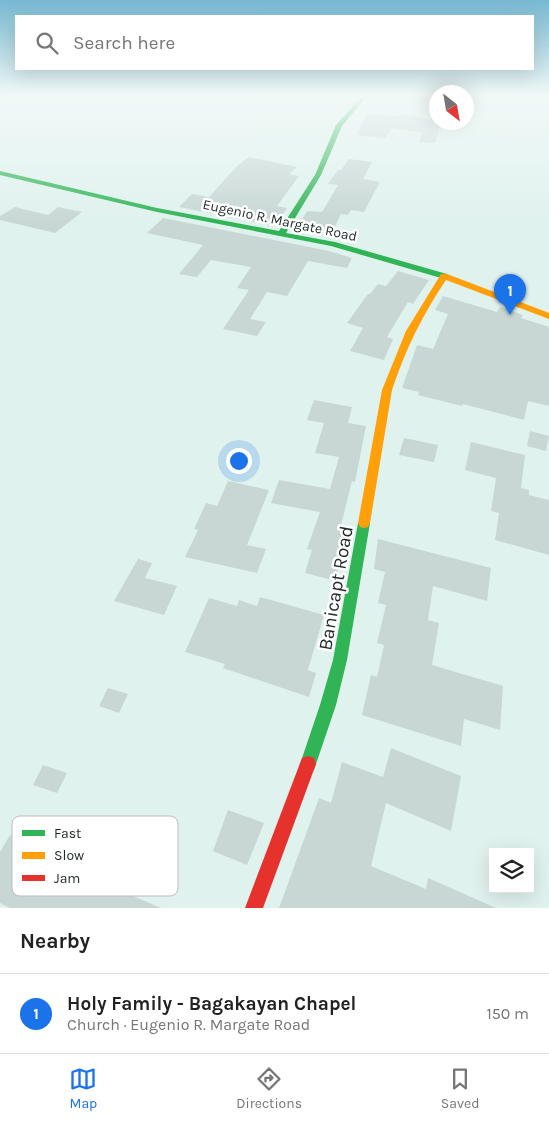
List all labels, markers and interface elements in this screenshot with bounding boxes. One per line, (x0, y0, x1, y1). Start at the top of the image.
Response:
search box (15, 15, 534, 70)
icon: search (33, 29, 61, 57)
text: Search here (73, 32, 175, 54)
north arrow (429, 85, 474, 130)
street label: Eugenio R. Margate Road (201, 196, 359, 245)
pin: 1 (494, 274, 526, 315)
your location (226, 448, 252, 474)
street label: Banicapt Road (314, 524, 358, 652)
legend (12, 816, 178, 896)
text: Fast (54, 825, 81, 842)
text: Slow (54, 847, 84, 864)
map controls (489, 848, 534, 893)
button: layers (489, 848, 534, 893)
text: Jam (54, 870, 80, 887)
text: Nearby (20, 929, 90, 953)
text: Holy Family - Bagakayan Chapel (67, 993, 356, 1015)
text: 1 (33, 1004, 39, 1023)
text: 150 m (486, 1004, 529, 1023)
text: Church · Eugenio R. Margate Road (67, 1015, 310, 1034)
tab: Map (69, 1065, 97, 1112)
tab: Directions (236, 1065, 302, 1112)
tab: Saved (441, 1065, 480, 1112)

